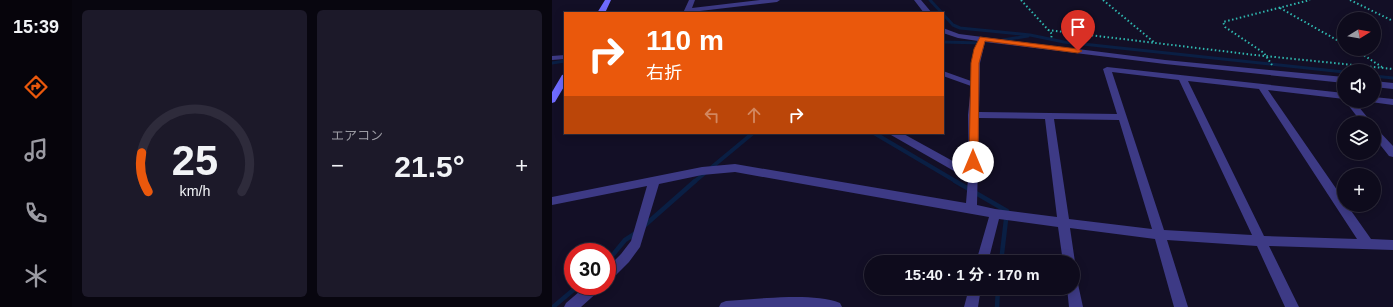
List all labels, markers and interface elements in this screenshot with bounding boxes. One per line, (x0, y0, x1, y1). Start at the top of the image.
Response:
pin (1061, 10, 1095, 51)
north arrow (1337, 12, 1381, 56)
map controls (1337, 12, 1381, 212)
icon: arrive (1067, 16, 1089, 38)
text: 15:39 (13, 17, 59, 37)
text: 110 m (646, 25, 724, 56)
icon: right (580, 28, 632, 80)
text: 右折 (646, 63, 682, 83)
button: sound (1337, 64, 1381, 108)
icon: directions (22, 73, 50, 101)
icon: left (701, 104, 723, 126)
icon: ahead (743, 104, 765, 126)
icon: right (785, 104, 807, 126)
button: layers (1337, 116, 1381, 160)
text: エアコン (331, 128, 383, 143)
icon: music (22, 136, 50, 164)
text: 25 (171, 136, 218, 183)
position arrow (952, 141, 994, 183)
text: 21.5° (394, 150, 465, 183)
text: − (331, 153, 344, 178)
text: + (515, 153, 528, 178)
button: + (1337, 168, 1381, 212)
text: km/h (179, 182, 210, 198)
icon: phone (22, 199, 50, 227)
speed limit sign: 30 (564, 243, 616, 295)
icon: climate (22, 262, 50, 290)
text: 15:40 · 1 分 · 170 m (904, 266, 1040, 283)

